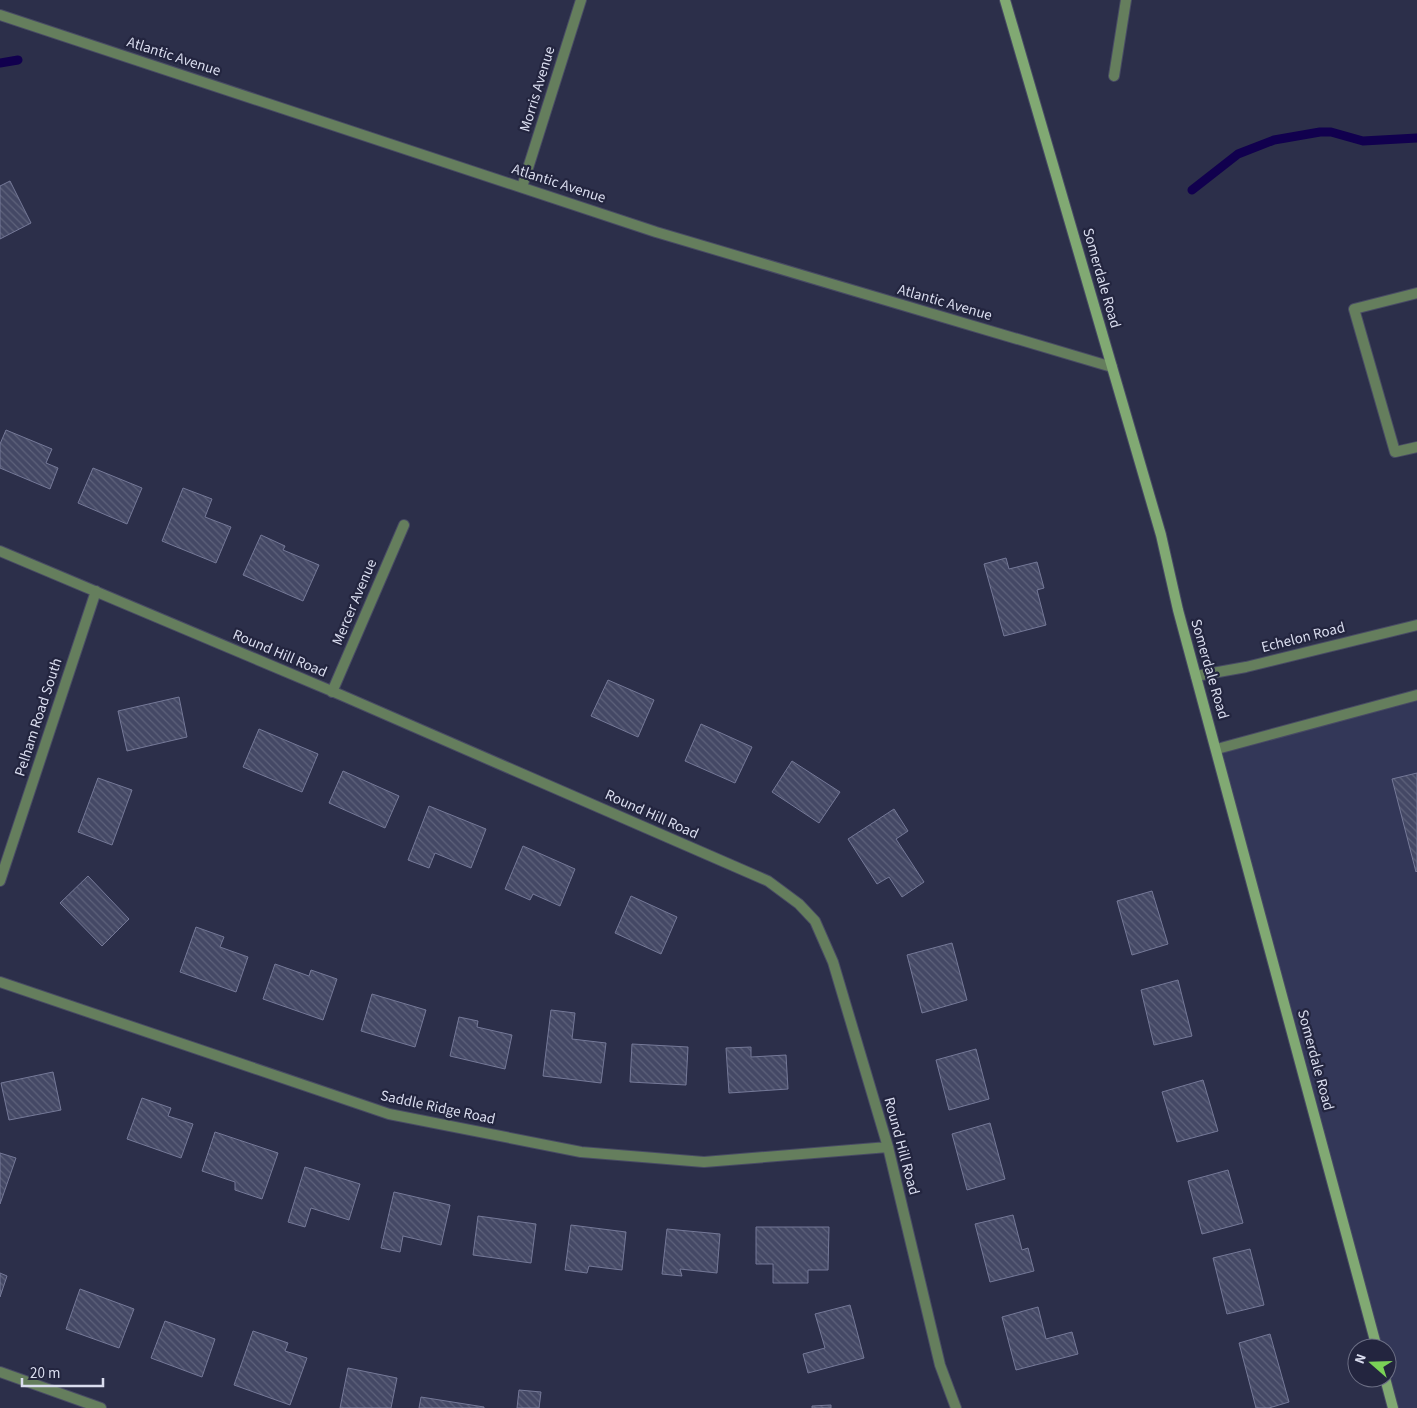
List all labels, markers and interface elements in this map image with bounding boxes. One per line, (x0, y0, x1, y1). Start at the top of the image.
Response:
street label: Atlantic Avenue (124, 31, 223, 82)
street label: Morris Avenue (514, 44, 560, 135)
street label: Atlantic Avenue (509, 158, 608, 209)
street label: Somerdale Road (1077, 226, 1126, 331)
street label: Atlantic Avenue (895, 279, 995, 326)
street label: Mercer Avenue (327, 556, 382, 649)
street label: Somerdale Road (1185, 617, 1234, 722)
street label: Echelon Road (1259, 617, 1347, 658)
street label: Round Hill Road (229, 624, 330, 683)
street label: Pelham Road South (9, 655, 68, 779)
street label: Round Hill Road (602, 784, 702, 844)
street label: Somerdale Road (1292, 1007, 1339, 1113)
street label: Saddle Ridge Road (378, 1085, 497, 1130)
street label: Round Hill Road (878, 1095, 925, 1197)
north arrow (1347, 1338, 1397, 1388)
text: N (1350, 1351, 1372, 1367)
scale bar (22, 1356, 104, 1388)
text: 20 m (30, 1363, 60, 1384)

